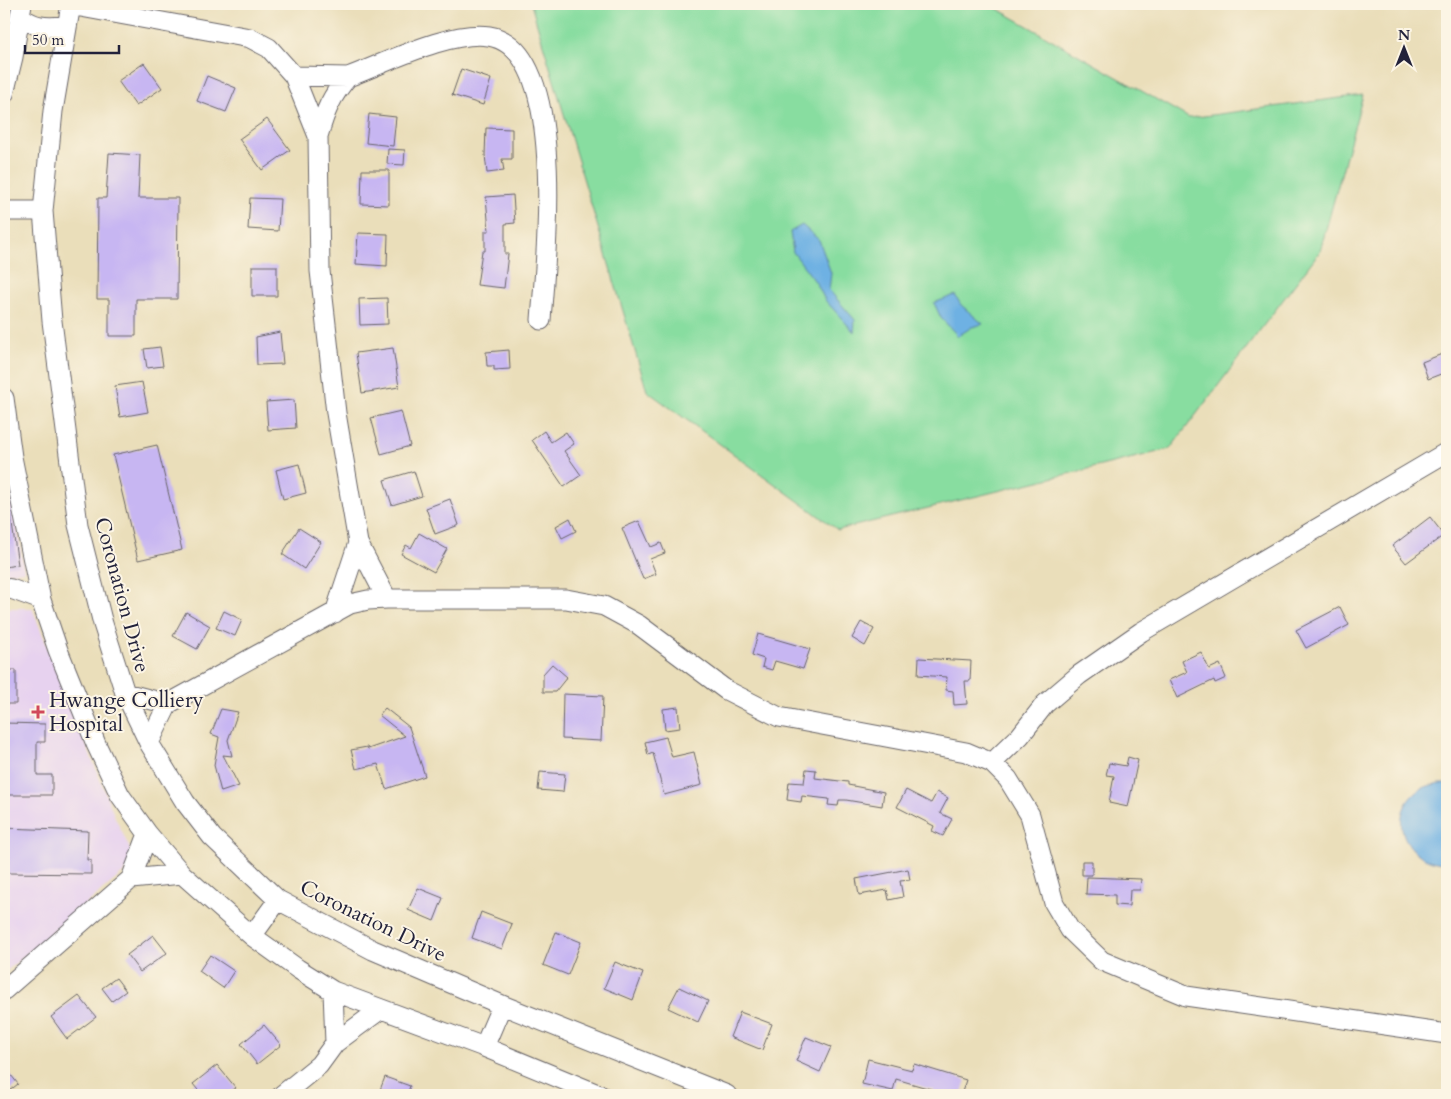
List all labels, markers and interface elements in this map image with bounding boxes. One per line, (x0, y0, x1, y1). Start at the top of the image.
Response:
scale bar (25, 22, 119, 54)
north arrow (1378, 22, 1428, 72)
text: N (1398, 26, 1410, 45)
text: 50 m (32, 30, 64, 50)
street label: Coronation Drive (87, 514, 157, 676)
place label: Hwange Colliery Hospital (49, 686, 204, 739)
marker: Hwange Colliery Hospital (31, 705, 45, 719)
street label: Coronation Drive (295, 873, 451, 969)

